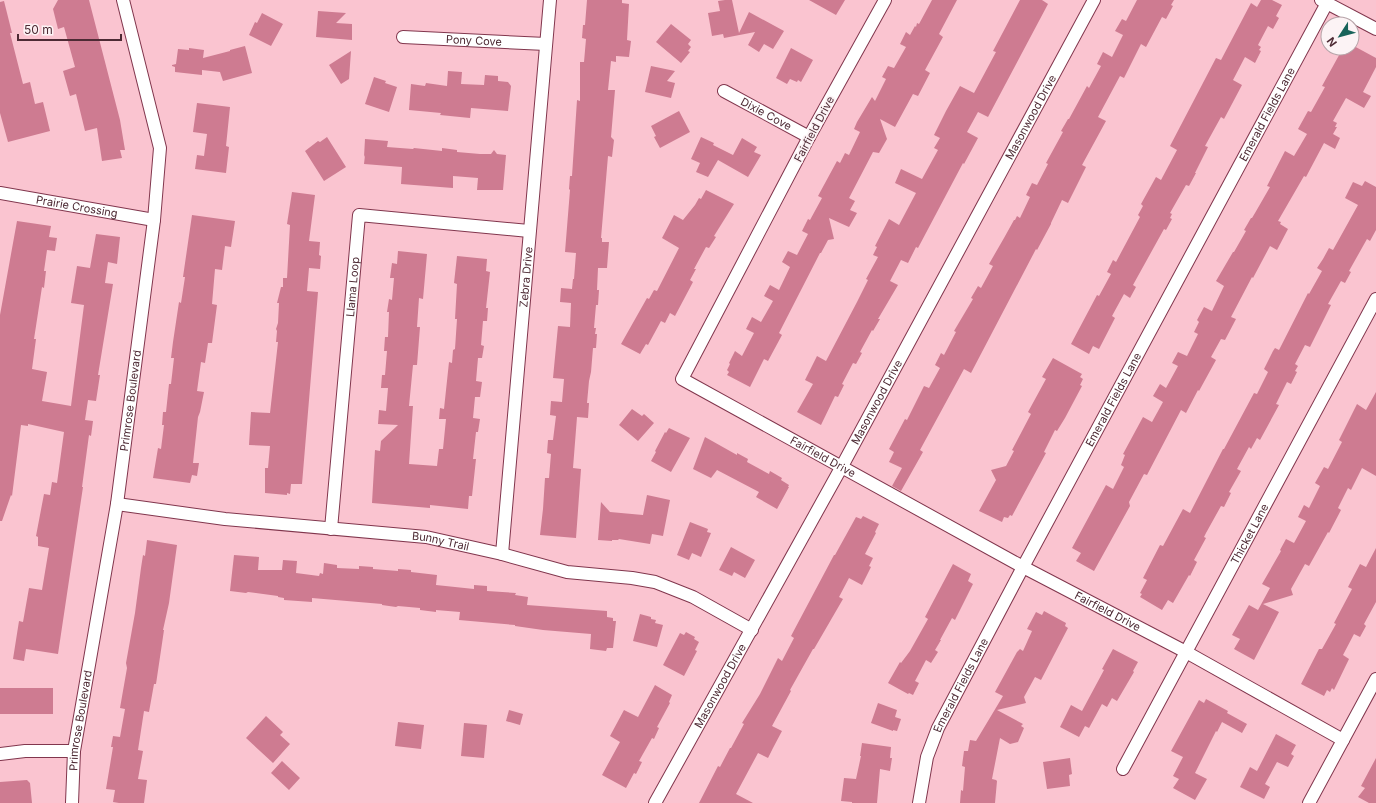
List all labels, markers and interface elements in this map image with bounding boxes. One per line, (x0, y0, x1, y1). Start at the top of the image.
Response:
scale bar (18, 16, 121, 42)
north arrow (1320, 16, 1360, 56)
text: 50 m (24, 22, 53, 37)
street label: Pony Cove (446, 32, 502, 49)
text: N (1324, 34, 1340, 49)
street label: Emerald Fields Lane (1236, 65, 1298, 164)
street label: Masonwood Drive (1002, 72, 1059, 162)
street label: Dixie Cove (738, 94, 794, 133)
street label: Fairfield Drive (791, 94, 837, 164)
street label: Prairie Crossing (35, 192, 119, 221)
street label: Zebra Drive (516, 246, 536, 308)
street label: Llama Loop (343, 256, 362, 318)
street label: Primrose Boulevard (117, 349, 144, 452)
street label: Emerald Fields Lane (1082, 350, 1144, 449)
street label: Masonwood Drive (848, 357, 905, 447)
street label: Fairfield Drive (788, 433, 858, 480)
street label: Thicket Lane (1228, 501, 1272, 567)
street label: Bunny Trail (412, 529, 471, 553)
street label: Fairfield Drive (1072, 588, 1143, 634)
street label: Emerald Fields Lane (930, 636, 991, 734)
street label: Masonwood Drive (691, 641, 749, 730)
street label: Primrose Boulevard (66, 669, 95, 771)

